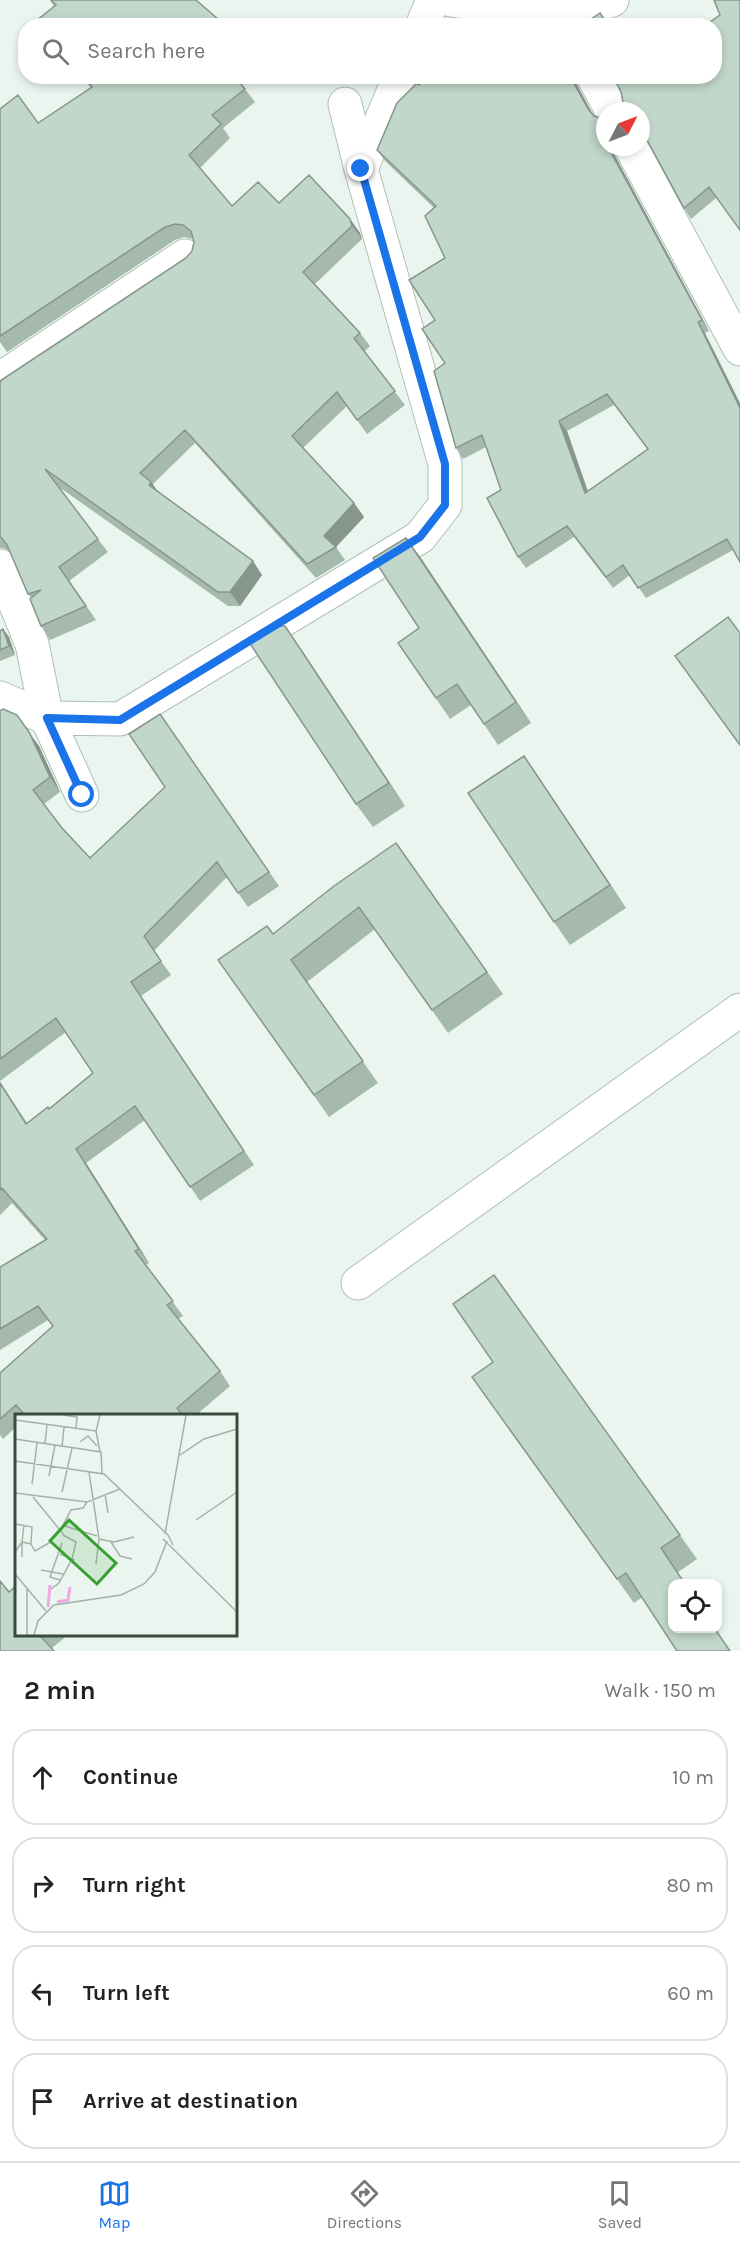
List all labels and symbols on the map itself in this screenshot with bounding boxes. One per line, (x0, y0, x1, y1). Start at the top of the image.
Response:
north arrow (596, 102, 650, 156)
route end (347, 155, 373, 181)
route start (68, 781, 94, 807)
inset map (15, 1414, 237, 1636)

